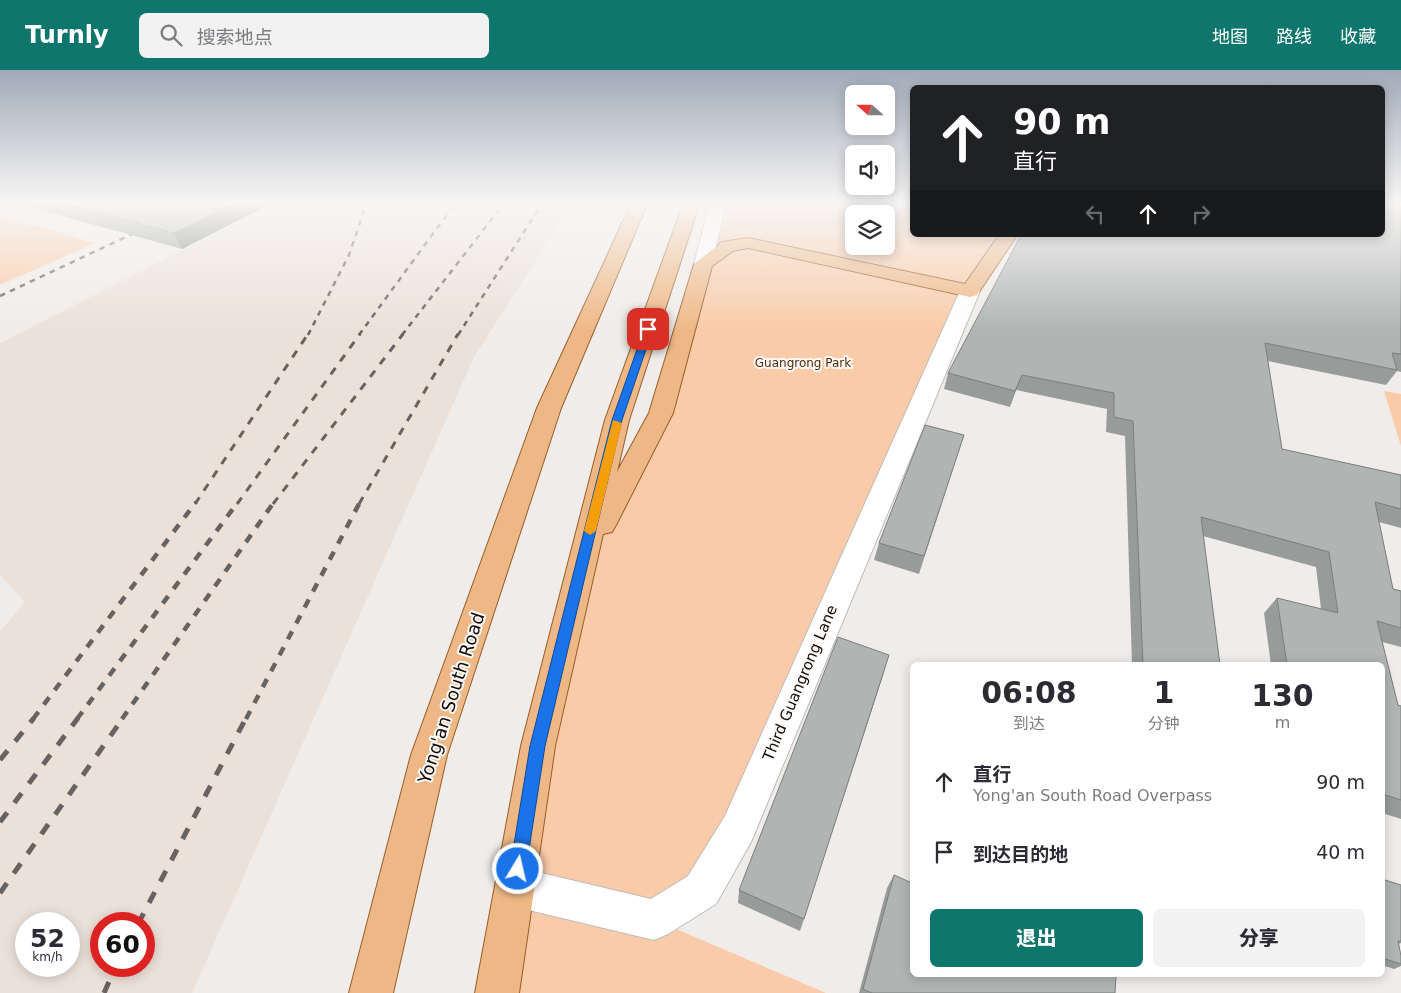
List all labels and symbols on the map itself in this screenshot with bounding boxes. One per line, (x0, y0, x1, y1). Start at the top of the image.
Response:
north arrow (845, 85, 895, 135)
pin (627, 308, 669, 350)
park label: Guangrong Park (755, 356, 851, 370)
street label: Third Guangrong Lane (759, 602, 841, 765)
street label: Yong'an South Road (413, 610, 489, 787)
position arrow (491, 842, 543, 894)
speed limit sign: 60 (90, 912, 155, 977)

